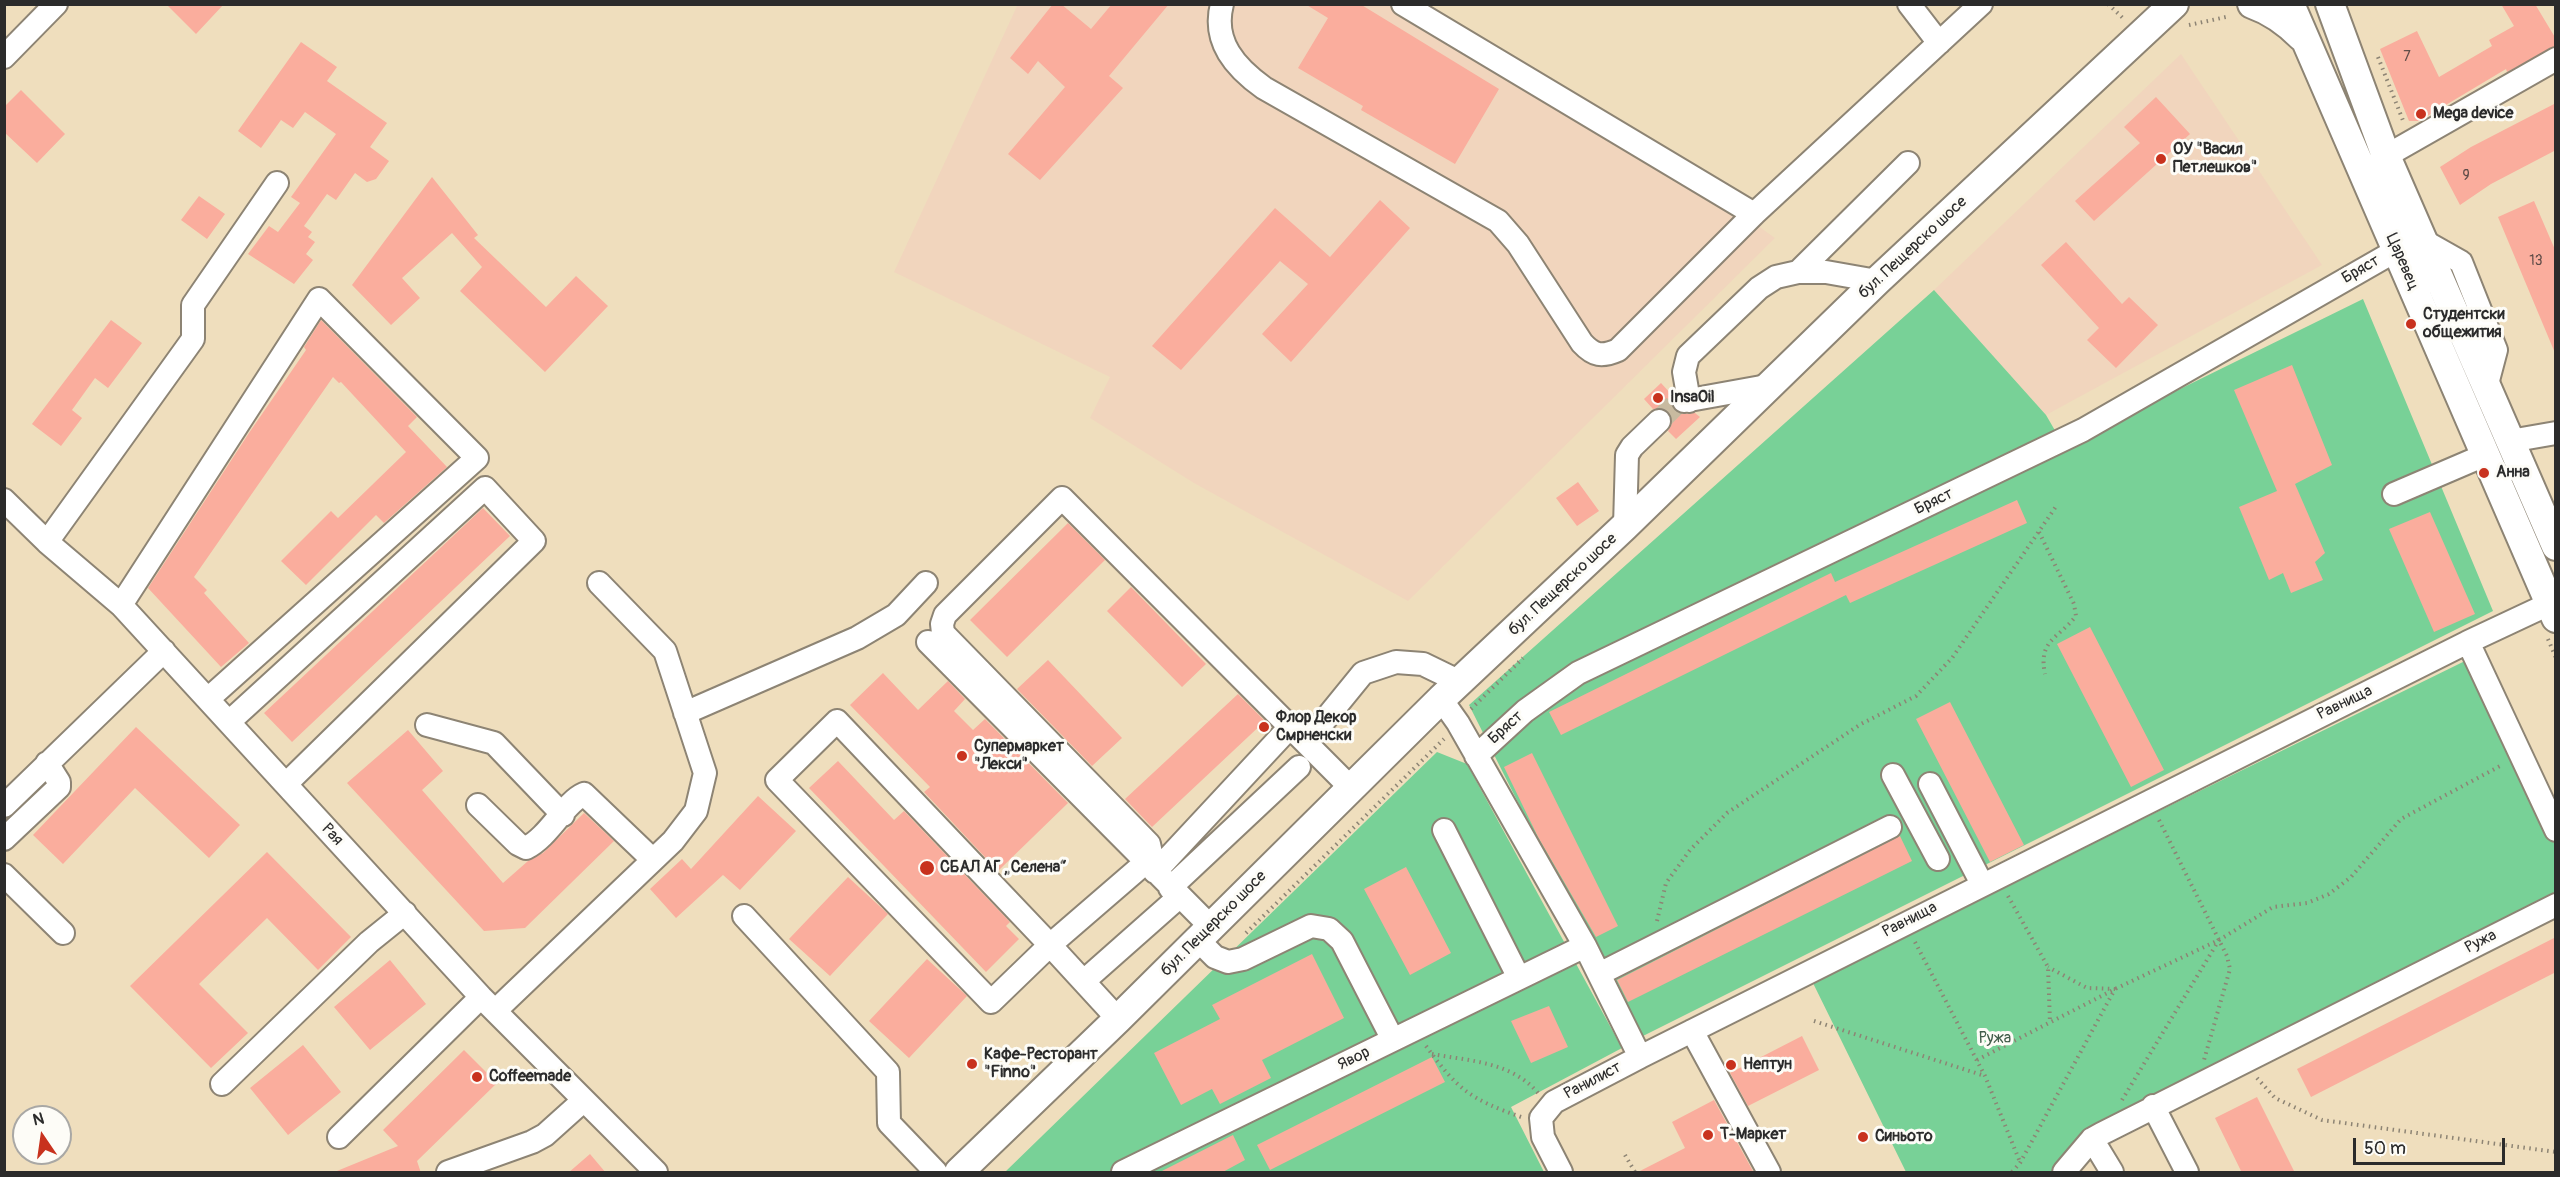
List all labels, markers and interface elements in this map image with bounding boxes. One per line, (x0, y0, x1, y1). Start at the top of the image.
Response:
house number: 7 (2403, 49, 2411, 65)
place label: Mega device (2433, 104, 2513, 124)
marker: Mega device (2414, 107, 2428, 121)
place label: ОУ "Васил Петлешков" (2173, 140, 2257, 178)
marker: ОУ "Васил Петлешков" (2154, 152, 2168, 166)
house number: 9 (2462, 168, 2470, 184)
street label: бул. Пещерско шосе (1855, 193, 1971, 303)
street label: Царевец (2381, 231, 2423, 293)
street label: Бряст (2339, 252, 2383, 288)
house number: 13 (2529, 253, 2543, 269)
place label: Студентски общежития (2423, 305, 2505, 343)
marker: Студентски общежития (2404, 317, 2418, 331)
place label: InsaOil (1670, 388, 1715, 408)
marker: InsaOil (1651, 391, 1665, 405)
place label: Анна (2496, 463, 2530, 483)
marker: Анна (2477, 466, 2491, 480)
street label: Бряст (1912, 484, 1956, 520)
street label: бул. Пещерско шосе (1505, 530, 1621, 640)
street label: Равнища (2314, 681, 2376, 725)
street label: Бряст (1485, 707, 1527, 749)
place label: Флор Декор Смрненски (1276, 708, 1357, 746)
marker: Флор Декор Смрненски (1257, 720, 1271, 734)
place label: Супермаркет "Лекси" (974, 737, 1064, 775)
marker: Супермаркет "Лекси" (955, 749, 969, 763)
street label: Рая (317, 820, 347, 850)
place label: СБАЛ АГ „Селена“ (940, 858, 1067, 878)
marker: СБАЛ АГ „Селена“ (918, 859, 936, 877)
street label: бул. Пещерско шосе (1157, 867, 1271, 981)
street label: Равнища (1879, 898, 1941, 942)
street label: Ружа (2462, 926, 2500, 958)
park label: Ружа (1979, 1029, 2011, 1049)
street label: Явор (1335, 1043, 1373, 1075)
place label: Кафе-Ресторант "Finno" (984, 1045, 1098, 1083)
place label: Нептун (1743, 1055, 1792, 1075)
marker: Кафе-Ресторант "Finno" (965, 1057, 979, 1071)
street label: Ранилист (1561, 1058, 1625, 1104)
marker: Нептун (1724, 1058, 1738, 1072)
place label: Coffeemade (489, 1067, 571, 1087)
marker: Coffeemade (470, 1070, 484, 1084)
north arrow (12, 1105, 72, 1165)
text: N (31, 1108, 46, 1130)
place label: Т-Маркет (1720, 1125, 1786, 1145)
scale bar (2356, 1126, 2508, 1164)
place label: Синьото (1875, 1127, 1933, 1147)
marker: Т-Маркет (1701, 1128, 1715, 1142)
marker: Синьото (1856, 1130, 1870, 1144)
text: 50 m (2364, 1137, 2406, 1160)

